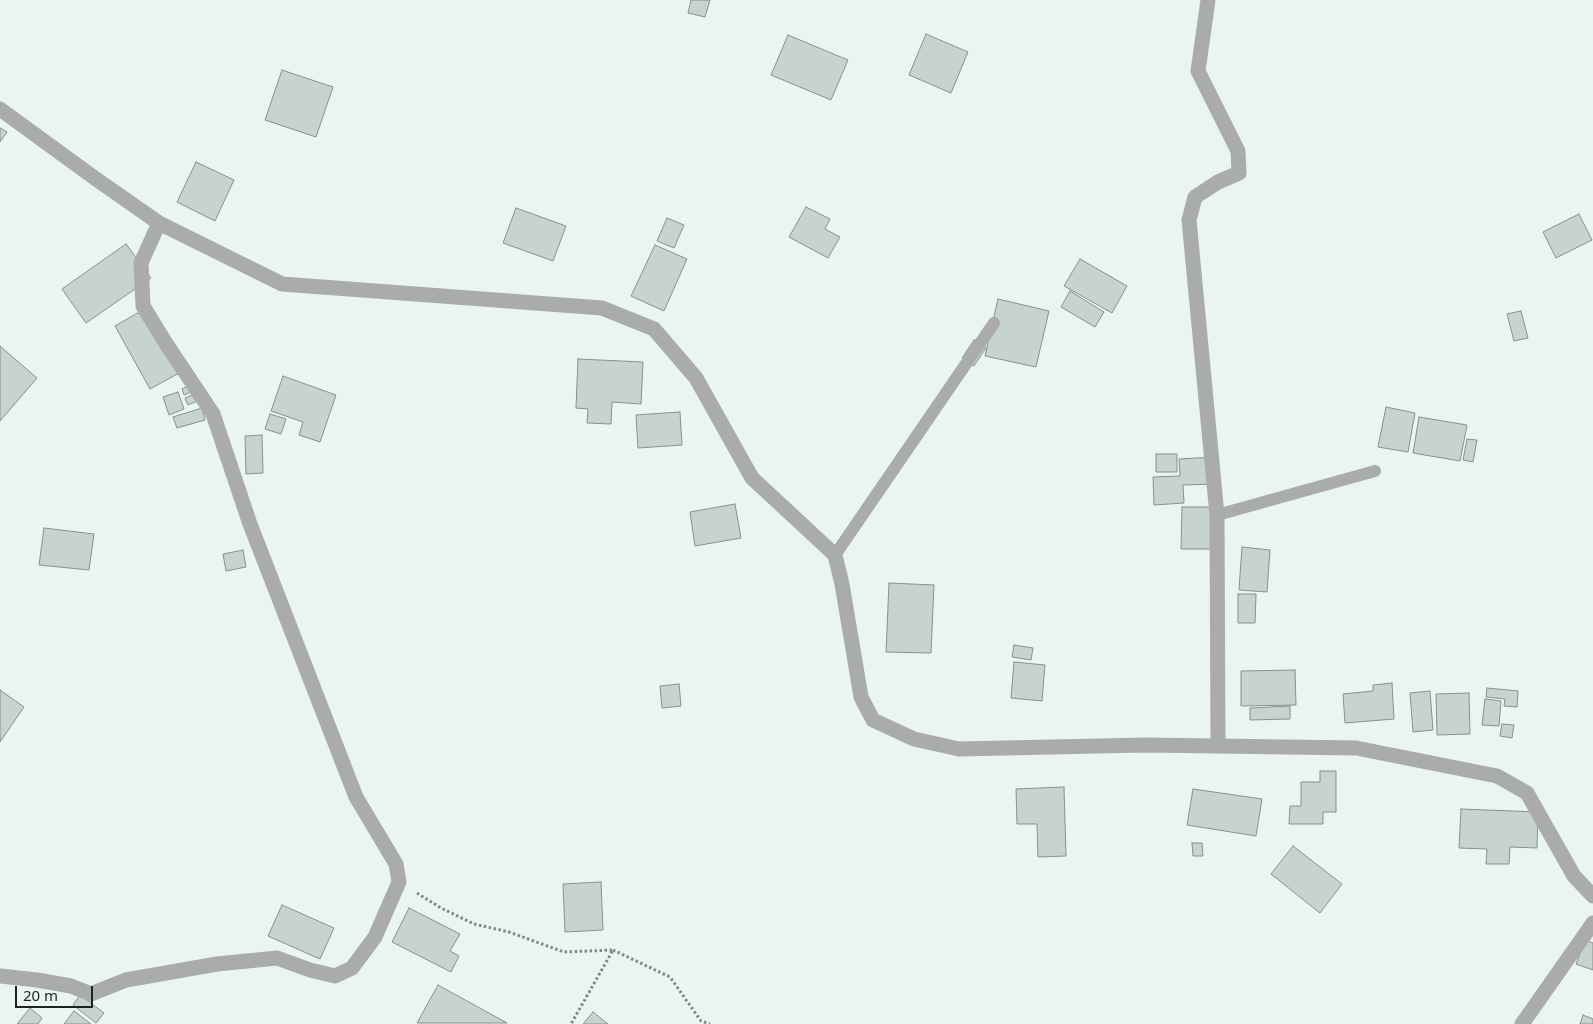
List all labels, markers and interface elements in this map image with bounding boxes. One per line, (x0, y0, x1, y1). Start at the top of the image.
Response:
scale bar (18, 976, 95, 1008)
text: 20 m (23, 985, 58, 1005)

